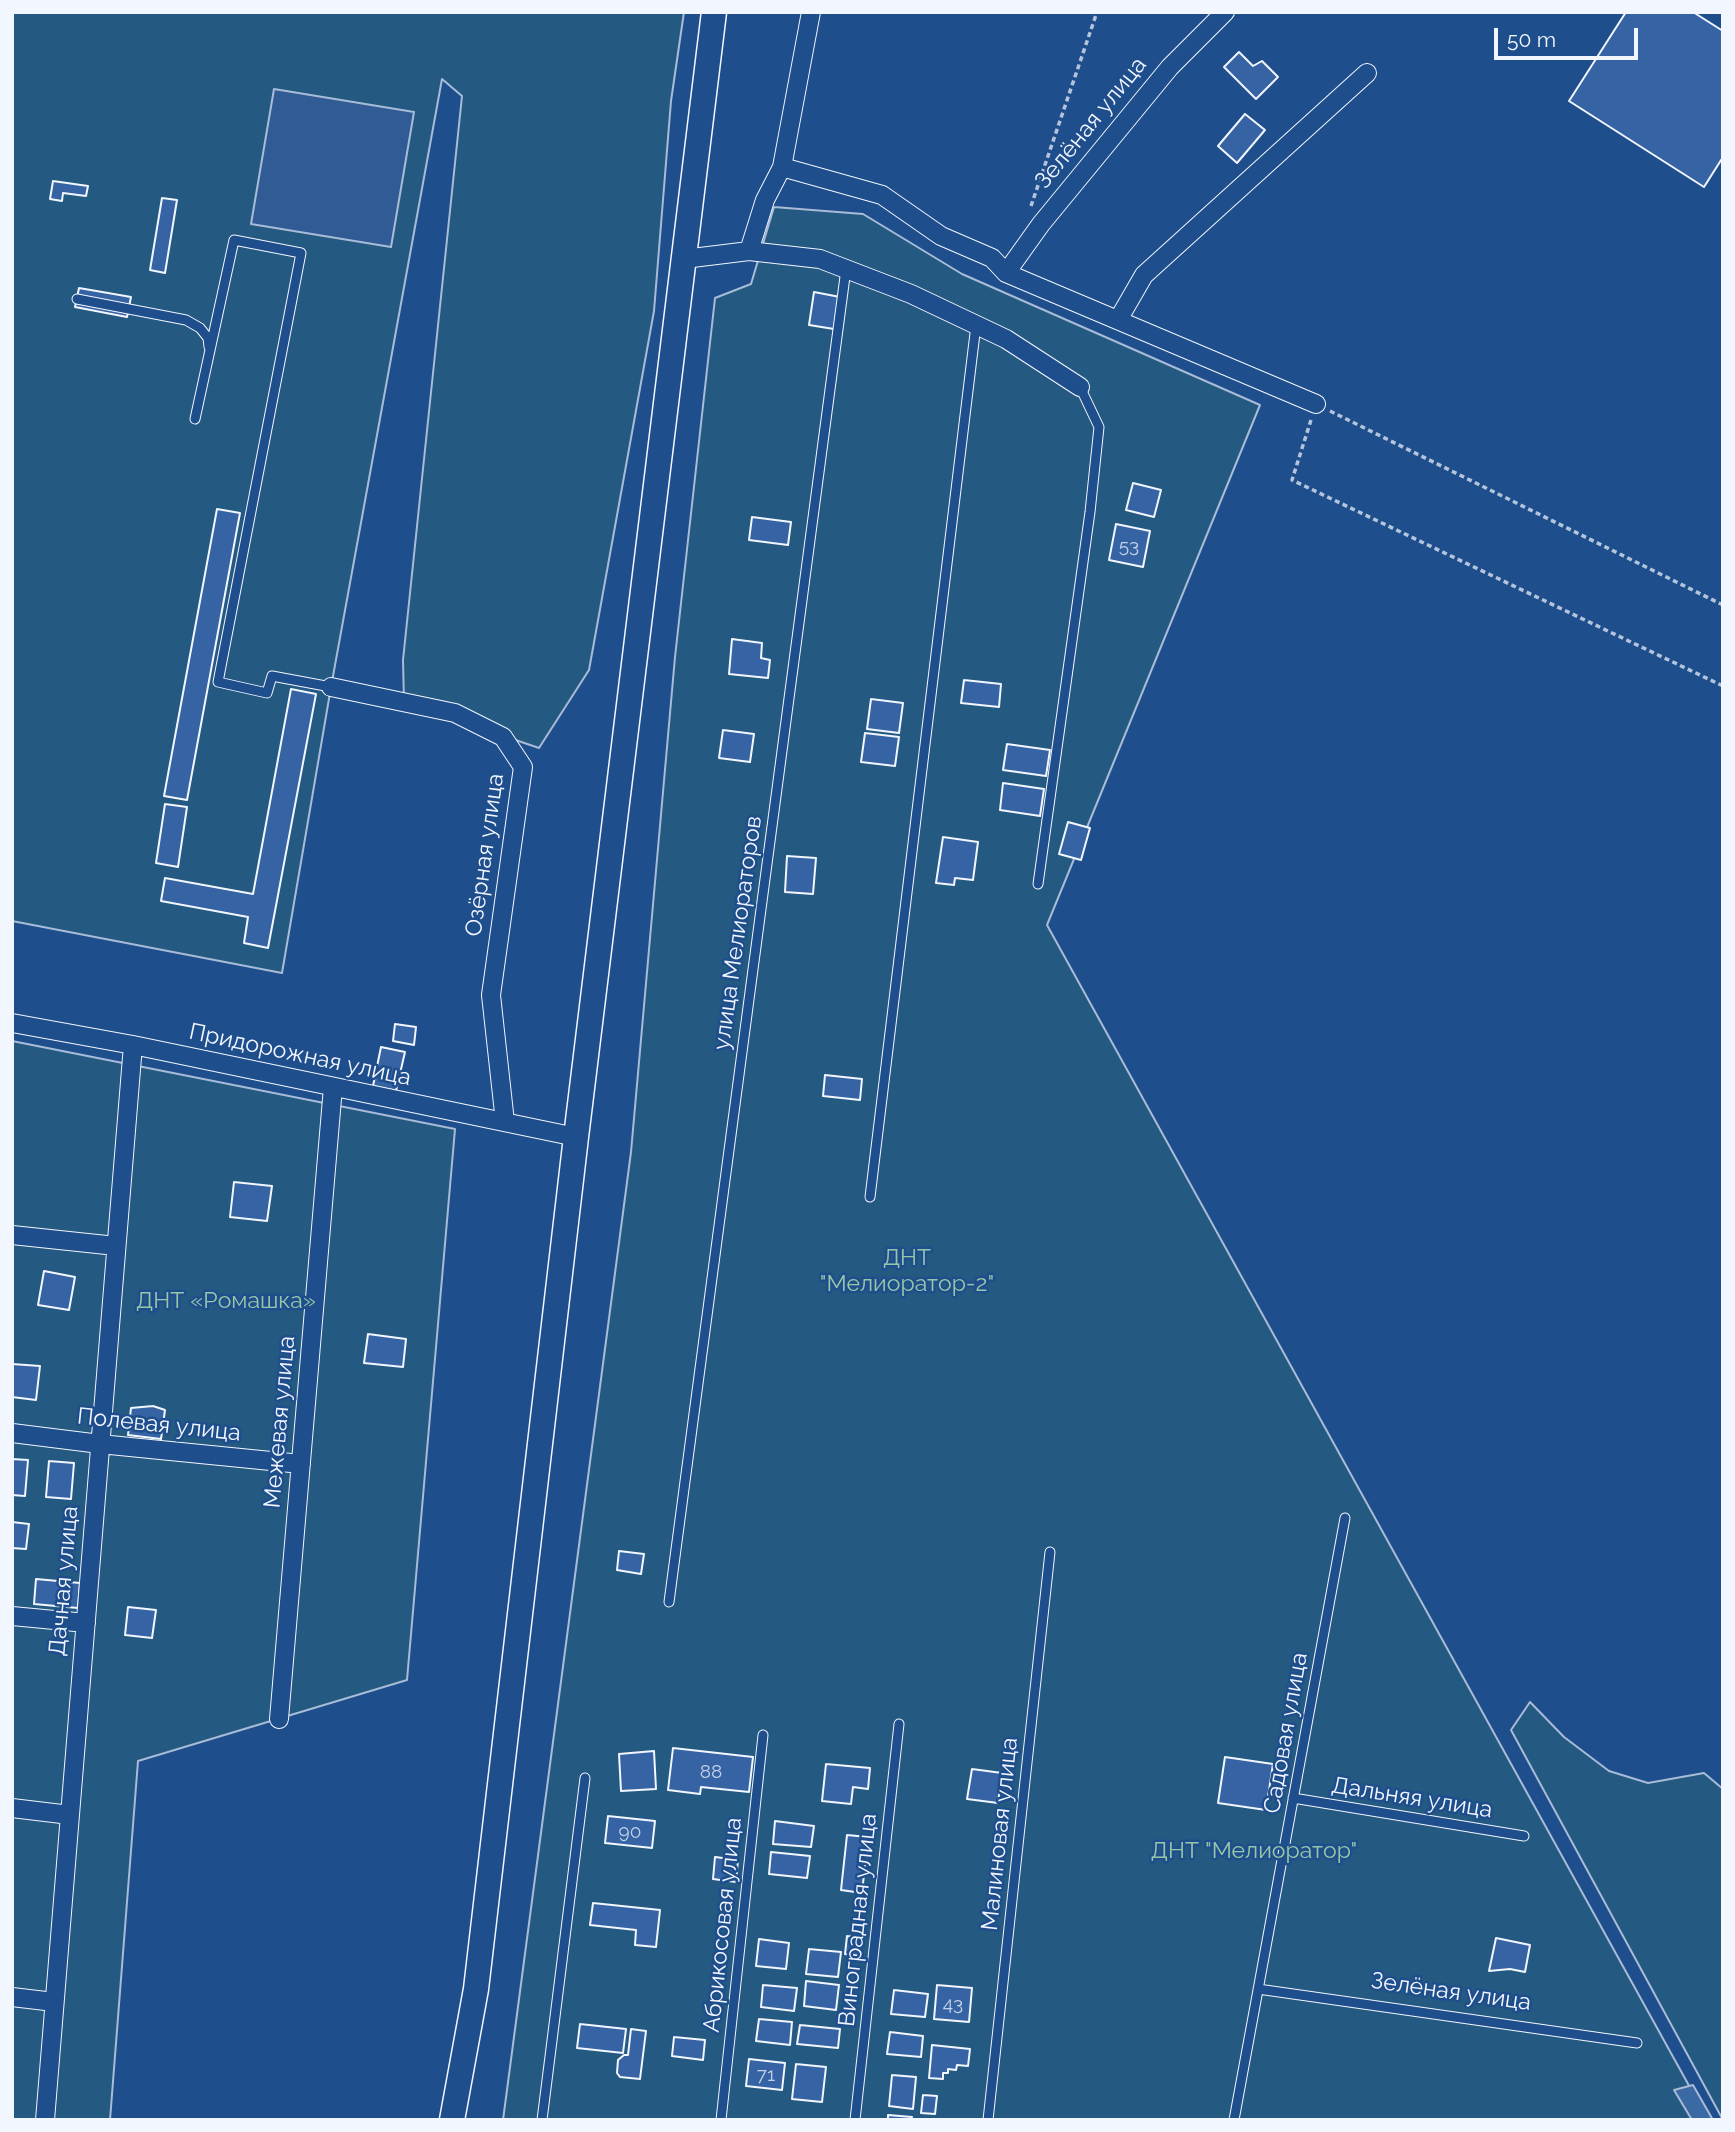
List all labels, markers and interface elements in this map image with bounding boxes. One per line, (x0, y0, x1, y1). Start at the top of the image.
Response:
scale bar (1497, 14, 1640, 58)
text: 50 m (1507, 27, 1556, 52)
street label: Зелёная улица (1029, 52, 1153, 194)
house number: 53 (1119, 535, 1139, 557)
street label: Озёрная улица (460, 772, 510, 938)
street label: улица Мелиораторов (708, 814, 768, 1052)
street label: Придорожная улица (187, 1018, 413, 1092)
park label: ДНТ "Мелиоратор-2" (820, 1244, 994, 1298)
park label: ДНТ «Ромашка» (136, 1287, 316, 1315)
street label: Межевая улица (259, 1335, 301, 1509)
street label: Полевая улица (76, 1403, 242, 1447)
street label: Дачная улица (44, 1505, 84, 1657)
street label: Садовая улица (1258, 1650, 1314, 1816)
street label: Малиновая улица (976, 1736, 1024, 1932)
house number: 88 (700, 1761, 722, 1783)
street label: Дальняя улица (1330, 1772, 1494, 1824)
street label: Виноградная улица (833, 1812, 883, 2028)
street label: Абрикосовая улица (698, 1816, 748, 2034)
house number: 90 (619, 1821, 641, 1843)
park label: ДНТ "Мелиоратор" (1151, 1837, 1357, 1865)
street label: Зелёная улица (1369, 1967, 1533, 2017)
house number: 43 (943, 1993, 963, 2015)
house number: 71 (757, 2064, 775, 2086)

